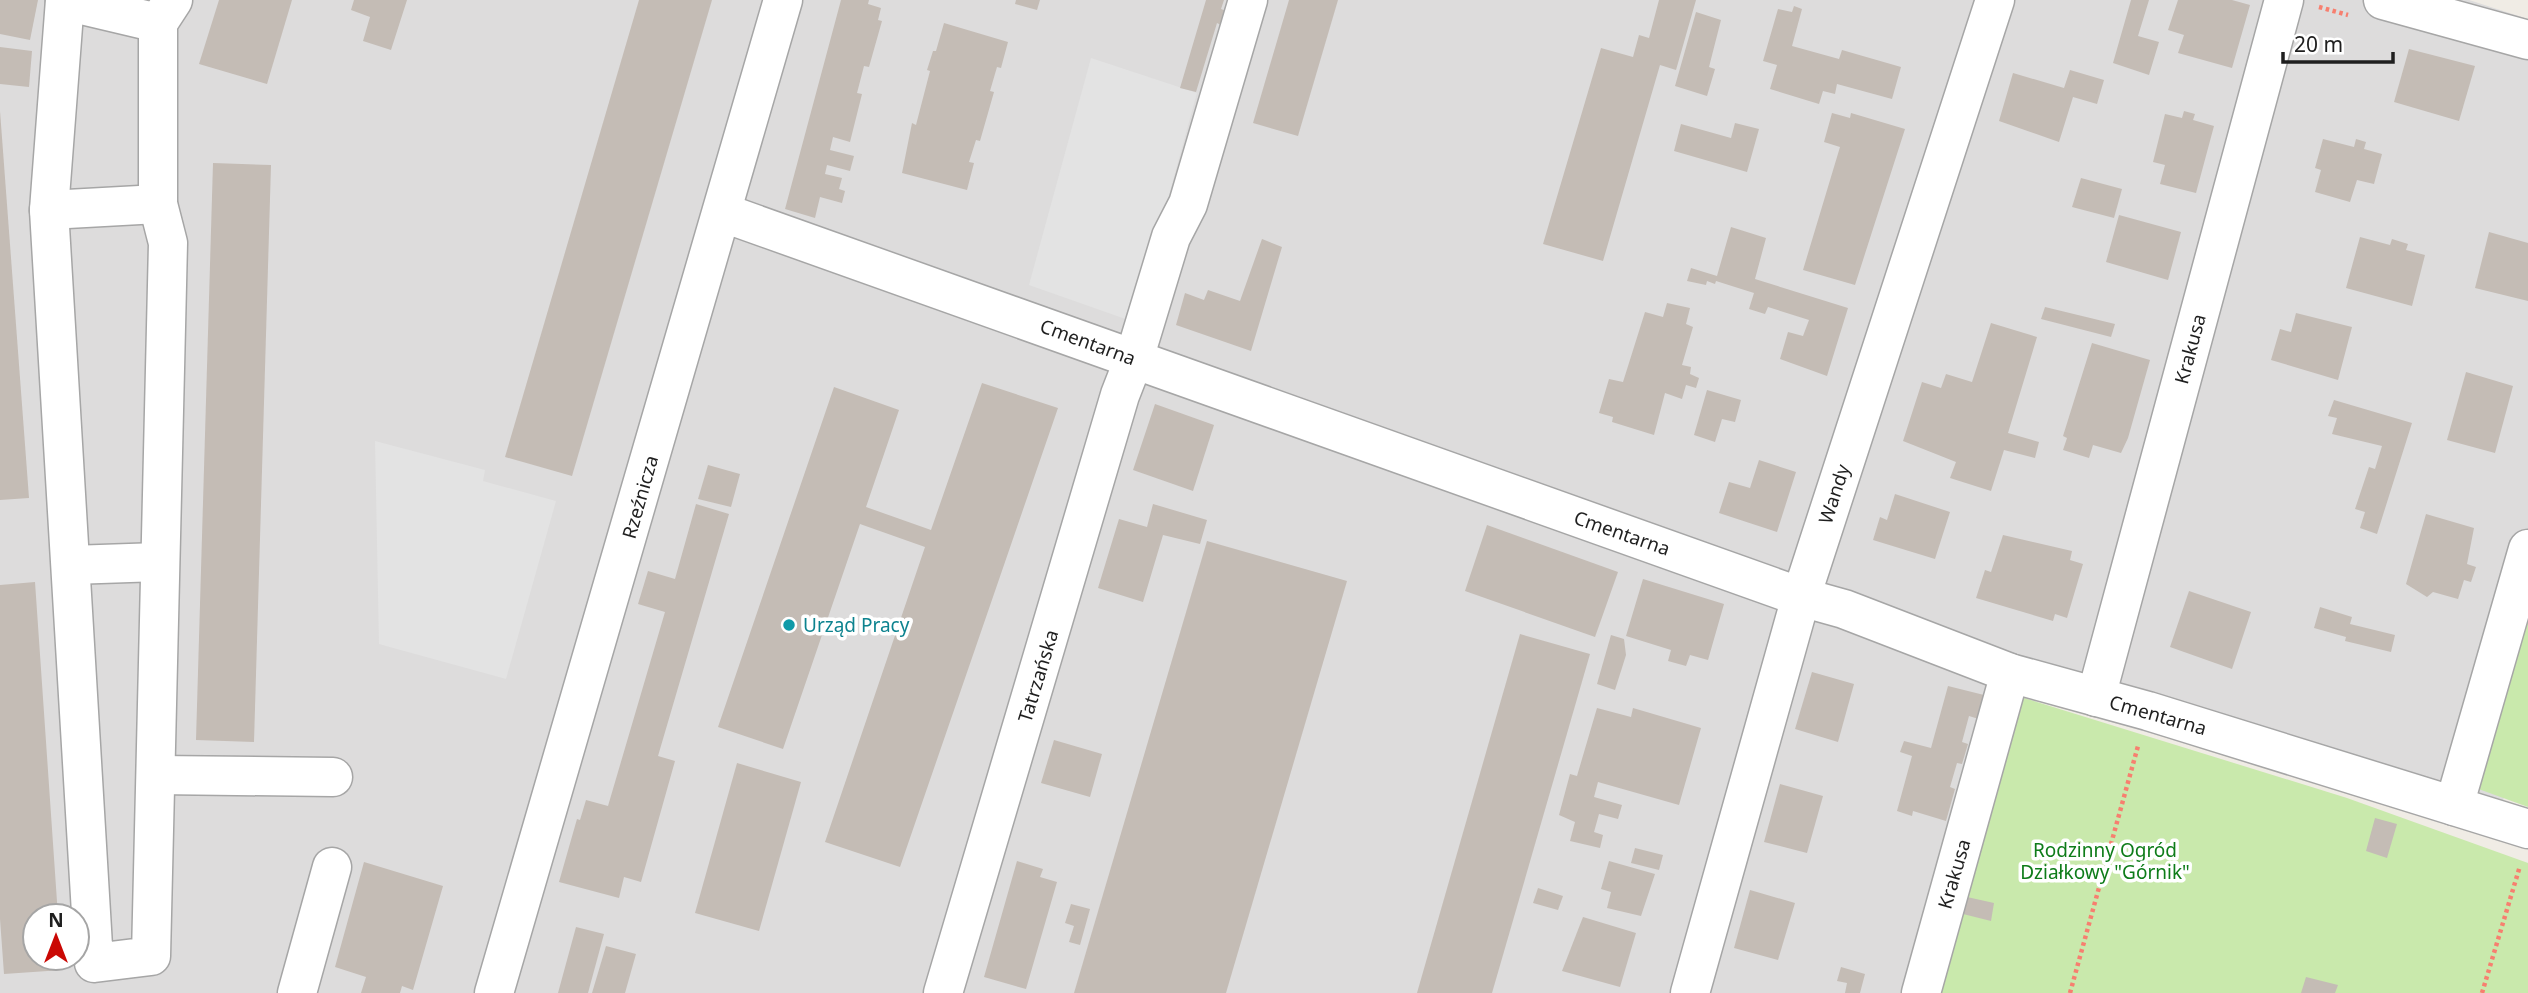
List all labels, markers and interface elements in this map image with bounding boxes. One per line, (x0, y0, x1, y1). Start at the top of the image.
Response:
scale bar (2283, 21, 2393, 65)
text: 20 m (2294, 30, 2343, 58)
street label: Krakusa (2168, 311, 2212, 387)
street label: Cmentarna (1037, 313, 1139, 371)
street label: Rzeźnicza (616, 452, 664, 542)
street label: Wandy (1812, 461, 1856, 527)
street label: Cmentarna (1570, 504, 1674, 562)
place label: Urząd Pracy (803, 612, 910, 638)
marker: Urząd Pracy (781, 617, 797, 633)
street label: Tatrzańska (1012, 626, 1064, 726)
street label: Cmentarna (2106, 689, 2210, 741)
street label: Krakusa (1932, 836, 1976, 912)
park label: Rodzinny Ogród Działkowy "Górnik" (2020, 837, 2190, 885)
north arrow (21, 902, 91, 972)
text: N (48, 907, 64, 933)

